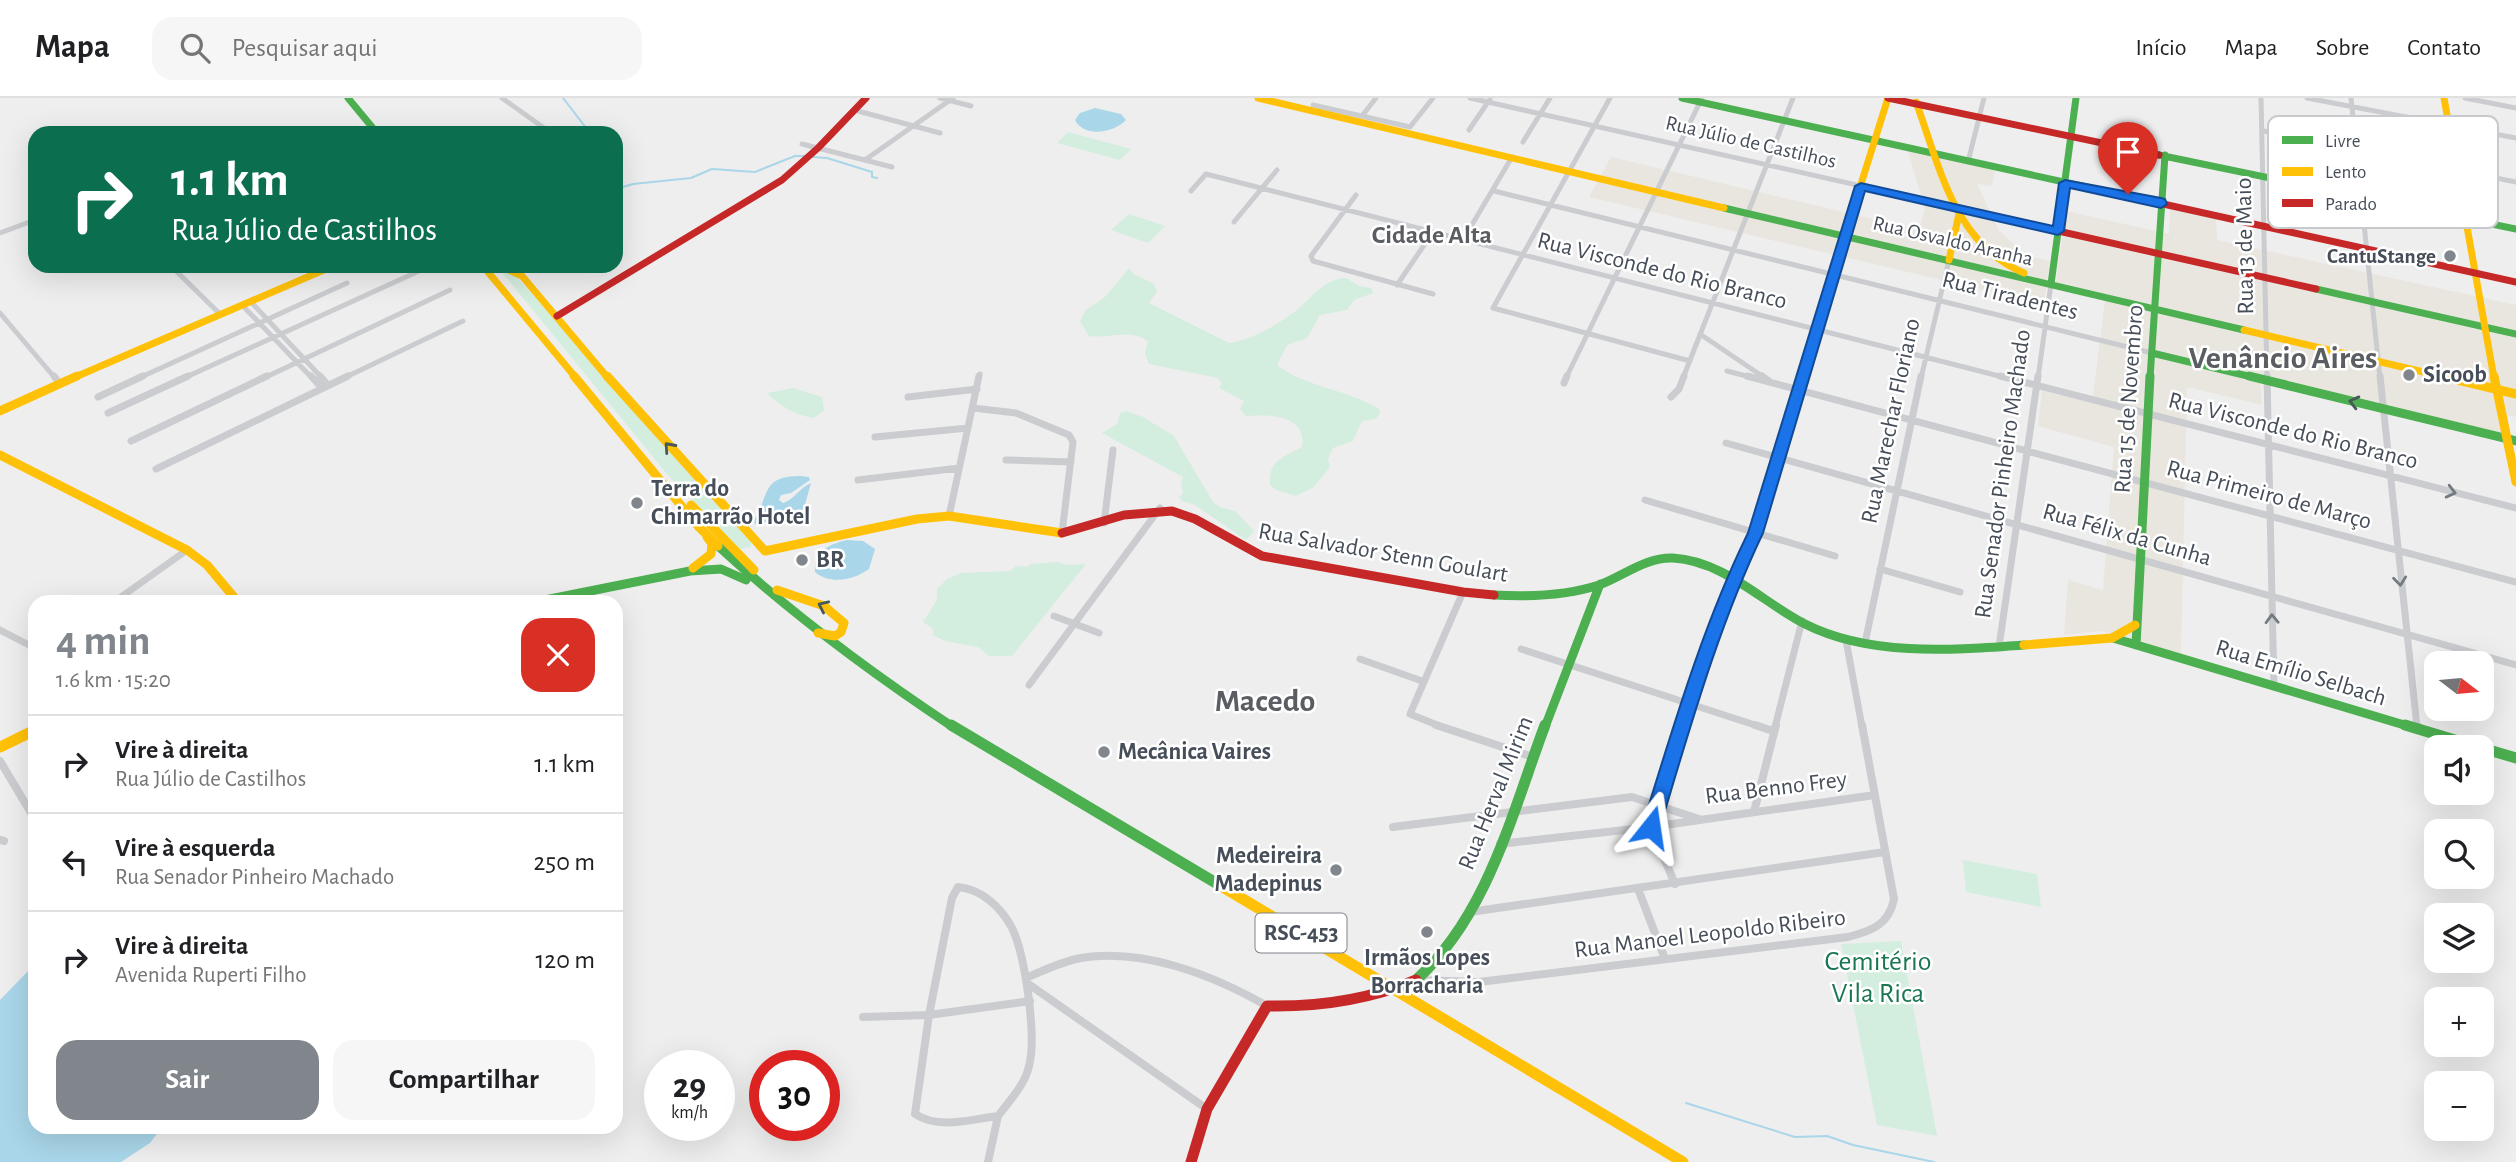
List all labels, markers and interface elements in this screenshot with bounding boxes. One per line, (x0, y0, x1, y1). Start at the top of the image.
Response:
search box (152, 17, 642, 80)
icon: search (176, 29, 214, 67)
text: Mapa (35, 31, 110, 64)
text: Pesquisar aqui (232, 35, 378, 61)
text: Início (2135, 36, 2187, 60)
text: Mapa (2225, 36, 2278, 60)
text: Sobre (2316, 36, 2369, 60)
text: Contato (2407, 36, 2481, 60)
street label: Rua Júlio de Castilhos (1664, 112, 1838, 172)
legend (2268, 116, 2498, 228)
pin (2098, 122, 2158, 194)
text: Livre (2325, 132, 2360, 151)
icon: arrive (2109, 133, 2147, 171)
icon: right (56, 154, 147, 245)
text: 1.1 km (171, 156, 289, 205)
text: Lento (2325, 163, 2366, 182)
street label: Rua 13 de Maio (2232, 177, 2258, 315)
text: Parado (2325, 195, 2377, 214)
street label: Rua Osvaldo Aranha (1871, 212, 2035, 270)
text: Rua Júlio de Castilhos (171, 214, 437, 246)
district label: Cidade Alta (1372, 222, 1492, 248)
street label: Rua Visconde do Rio Branco (1535, 228, 1789, 314)
place label: CantuStange (2327, 246, 2436, 267)
marker: CantuStange (2442, 248, 2458, 264)
street label: Rua Tiradentes (1939, 267, 2081, 325)
street label: Rua 15 de Novembro (2110, 304, 2148, 494)
street label: Rua Marechar Floriano (1858, 316, 1924, 526)
street label: Rua Senador Pinheiro Machado (1971, 328, 2035, 620)
district label: Venâncio Aires (2189, 342, 2377, 374)
place label: Sicoob (2423, 363, 2487, 387)
marker: Sicoob (2401, 367, 2417, 383)
street label: Rua Visconde do Rio Branco (2166, 388, 2420, 474)
one-way arrow (2349, 396, 2361, 410)
one-way arrow (664, 442, 677, 455)
street label: Rua Primeiro de Março (2164, 456, 2374, 534)
place label: Terra do Chimarrão Hotel (651, 477, 810, 529)
one-way arrow (2445, 483, 2457, 498)
marker: Terra do Chimarrão Hotel (629, 495, 645, 511)
street label: Rua Félix da Cunha (2040, 499, 2214, 571)
street label: Rua Salvador Stenn Goulart (1256, 519, 1510, 587)
place label: BR (816, 548, 844, 572)
marker: BR (794, 552, 810, 568)
one-way arrow (2392, 576, 2407, 587)
one-way arrow (818, 601, 830, 615)
one-way arrow (2264, 613, 2279, 624)
button: close (521, 618, 595, 692)
text: 4 min (56, 620, 151, 662)
street label: Rua Emílio Selbach (2213, 636, 2389, 710)
north arrow (2424, 651, 2494, 721)
map controls (2424, 651, 2494, 1141)
text: 1.6 km · 15:20 (56, 669, 171, 692)
district label: Macedo (1215, 685, 1315, 717)
street label: Rua Herval Mirim (1454, 713, 1538, 873)
button: sound (2424, 735, 2494, 805)
text: Vire à direita (115, 737, 249, 763)
place label: Mecânica Vaires (1118, 740, 1271, 764)
marker: Mecânica Vaires (1096, 744, 1112, 760)
icon: right (56, 745, 94, 783)
text: 1.1 km (534, 751, 595, 777)
street label: Rua Benno Frey (1704, 767, 1848, 809)
text: Rua Júlio de Castilhos (115, 768, 306, 791)
position arrow (1614, 790, 1688, 864)
button: search (2424, 819, 2494, 889)
text: Vire à esquerda (115, 835, 276, 861)
icon: left (56, 843, 94, 881)
place label: Medeireira Madepinus (1214, 844, 1322, 896)
text: 250 m (533, 849, 595, 875)
marker: Medeireira Madepinus (1328, 862, 1344, 878)
text: Rua Senador Pinheiro Machado (115, 866, 394, 889)
button: layers (2424, 903, 2494, 973)
street label: Rua Manoel Leopoldo Ribeiro (1573, 905, 1847, 963)
road number: RSC-453 (1256, 914, 1346, 953)
marker: Irmãos Lopes Borracharia (1419, 924, 1435, 940)
text: Vire à direita (115, 933, 249, 959)
icon: right (56, 941, 94, 979)
place label: Irmãos Lopes Borracharia (1364, 946, 1490, 998)
text: 120 m (535, 947, 595, 973)
park label: Cemitério Vila Rica (1824, 948, 1932, 1008)
text: Avenida Ruperti Filho (115, 964, 307, 987)
button: + (2424, 987, 2494, 1057)
button: Sair (56, 1040, 319, 1120)
button: Compartilhar (333, 1040, 595, 1120)
speed limit sign: 30 (749, 1050, 840, 1141)
text: 29 (673, 1069, 706, 1104)
button: − (2424, 1071, 2494, 1141)
text: km/h (671, 1104, 708, 1122)

